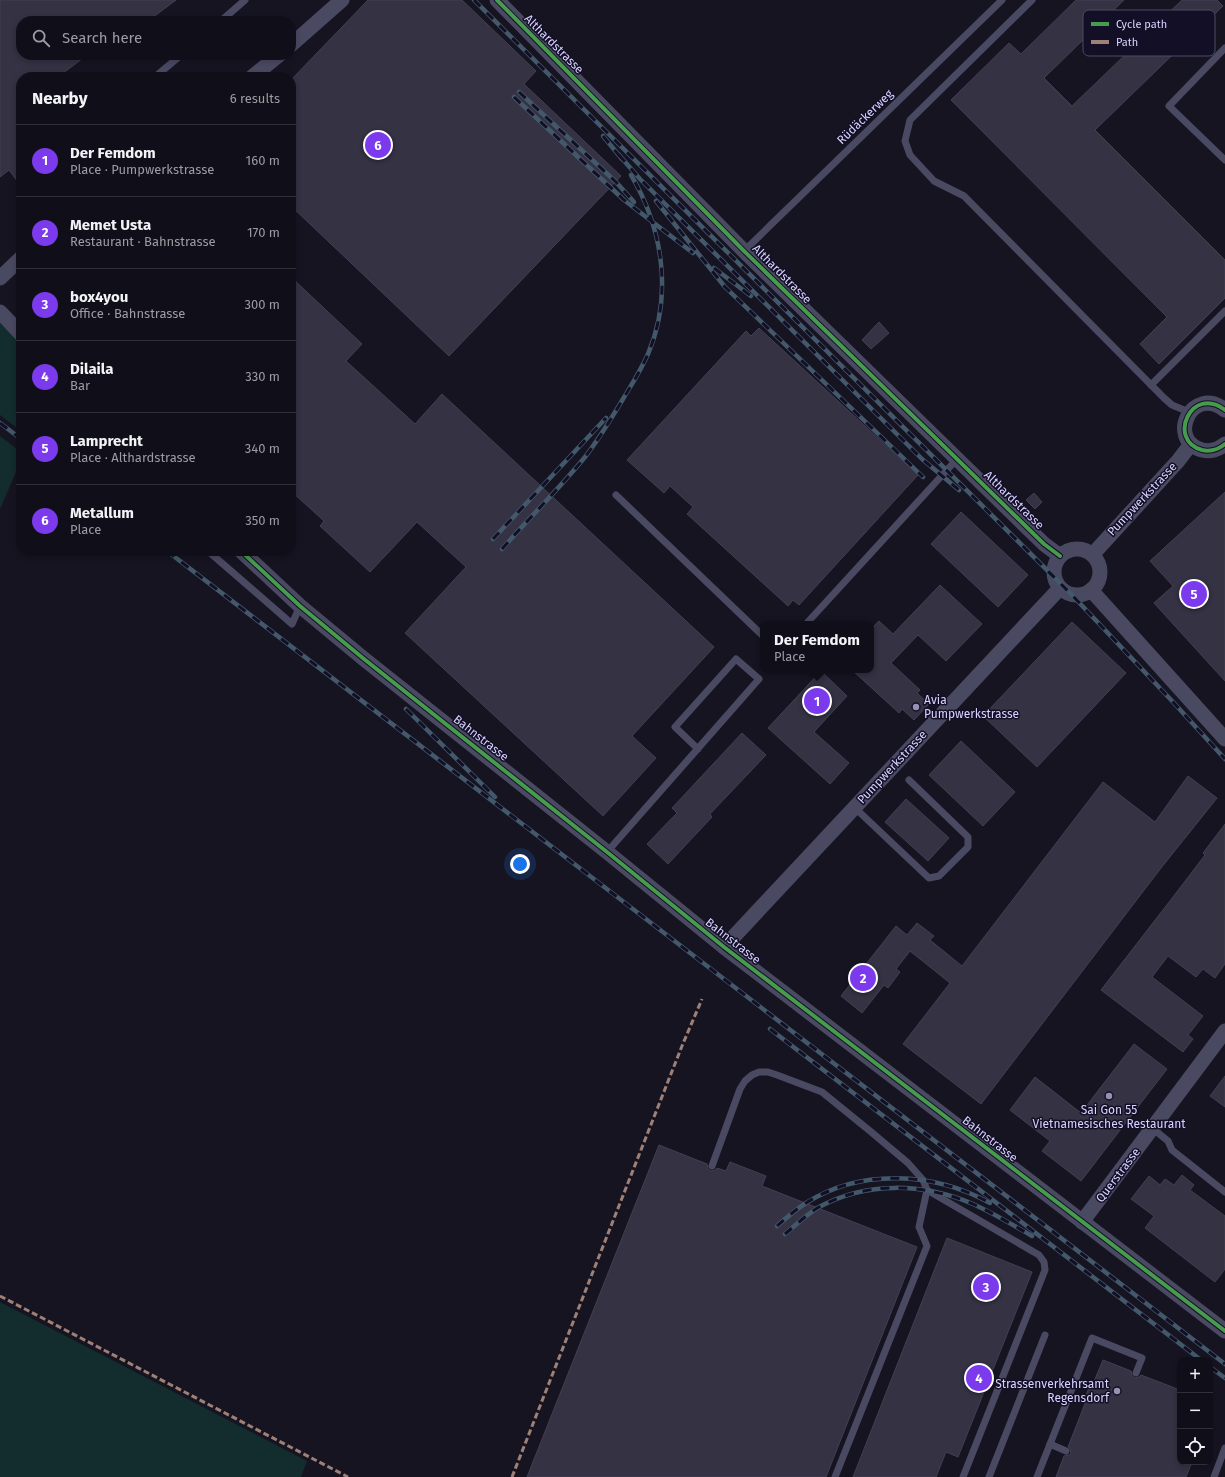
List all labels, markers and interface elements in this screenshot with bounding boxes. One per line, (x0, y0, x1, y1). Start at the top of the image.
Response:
legend (1083, 10, 1215, 56)
street label: Althardstrasse (522, 12, 586, 76)
search box (16, 16, 296, 60)
text: Cycle path (1116, 18, 1167, 31)
icon: search (30, 27, 52, 49)
text: Search here (62, 29, 142, 47)
text: Path (1116, 36, 1138, 49)
street label: Rüdäckerweg (834, 86, 896, 147)
text: Nearby (32, 88, 87, 109)
text: 6 results (230, 91, 280, 106)
pin: 6 (365, 130, 391, 160)
text: Der Femdom (70, 144, 156, 162)
text: 1 (42, 153, 48, 168)
text: 160 m (246, 153, 280, 168)
text: Place · Pumpwerkstrasse (70, 162, 214, 177)
text: Memet Usta (70, 216, 151, 234)
text: 2 (42, 225, 48, 240)
text: 170 m (247, 225, 280, 240)
text: Restaurant · Bahnstrasse (70, 234, 216, 249)
street label: Althardstrasse (750, 242, 814, 306)
text: box4you (70, 288, 128, 306)
text: 3 (42, 297, 48, 312)
text: 300 m (244, 297, 280, 312)
text: Office · Bahnstrasse (70, 306, 185, 321)
text: Dilaila (70, 360, 113, 378)
text: 4 (41, 369, 49, 384)
text: 330 m (245, 369, 280, 384)
text: Bar (70, 378, 90, 393)
text: Lamprecht (70, 432, 143, 450)
text: 5 (42, 441, 48, 456)
text: 340 m (245, 441, 280, 456)
text: Place · Althardstrasse (70, 450, 196, 465)
street label: Pumpwerkstrasse (1104, 459, 1180, 539)
street label: Althardstrasse (981, 468, 1047, 532)
text: Metallum (70, 504, 134, 522)
text: 6 (41, 513, 49, 528)
text: 350 m (245, 513, 280, 528)
text: Place (70, 522, 101, 537)
pin: 5 (1181, 579, 1207, 609)
popup (760, 621, 874, 673)
text: Der Femdom (774, 631, 860, 649)
text: Place (774, 649, 805, 664)
pin: 1 (804, 686, 830, 716)
place label: Avia Pumpwerkstrasse (924, 693, 1019, 721)
marker: Avia Pumpwerkstrasse (911, 702, 921, 712)
street label: Bahnstrasse (451, 712, 511, 764)
street label: Pumpwerkstrasse (854, 727, 930, 807)
your location (510, 854, 530, 874)
street label: Bahnstrasse (703, 915, 763, 967)
pin: 2 (850, 963, 876, 993)
marker: Sai Gon 55 Vietnamesisches Restaurant (1104, 1091, 1114, 1101)
place label: Sai Gon 55 Vietnamesisches Restaurant (1032, 1103, 1186, 1131)
street label: Bahnstrasse (960, 1113, 1020, 1165)
street label: Querstrasse (1093, 1145, 1143, 1205)
pin: 3 (973, 1272, 999, 1302)
map controls (1177, 1357, 1213, 1465)
button: + (1177, 1357, 1213, 1393)
pin: 4 (966, 1363, 992, 1393)
place label: Strassenverkehrsamt Regensdorf (995, 1377, 1110, 1405)
marker: Strassenverkehrsamt Regensdorf (1112, 1386, 1122, 1396)
button: − (1177, 1393, 1213, 1429)
button: locate (1177, 1429, 1213, 1465)

